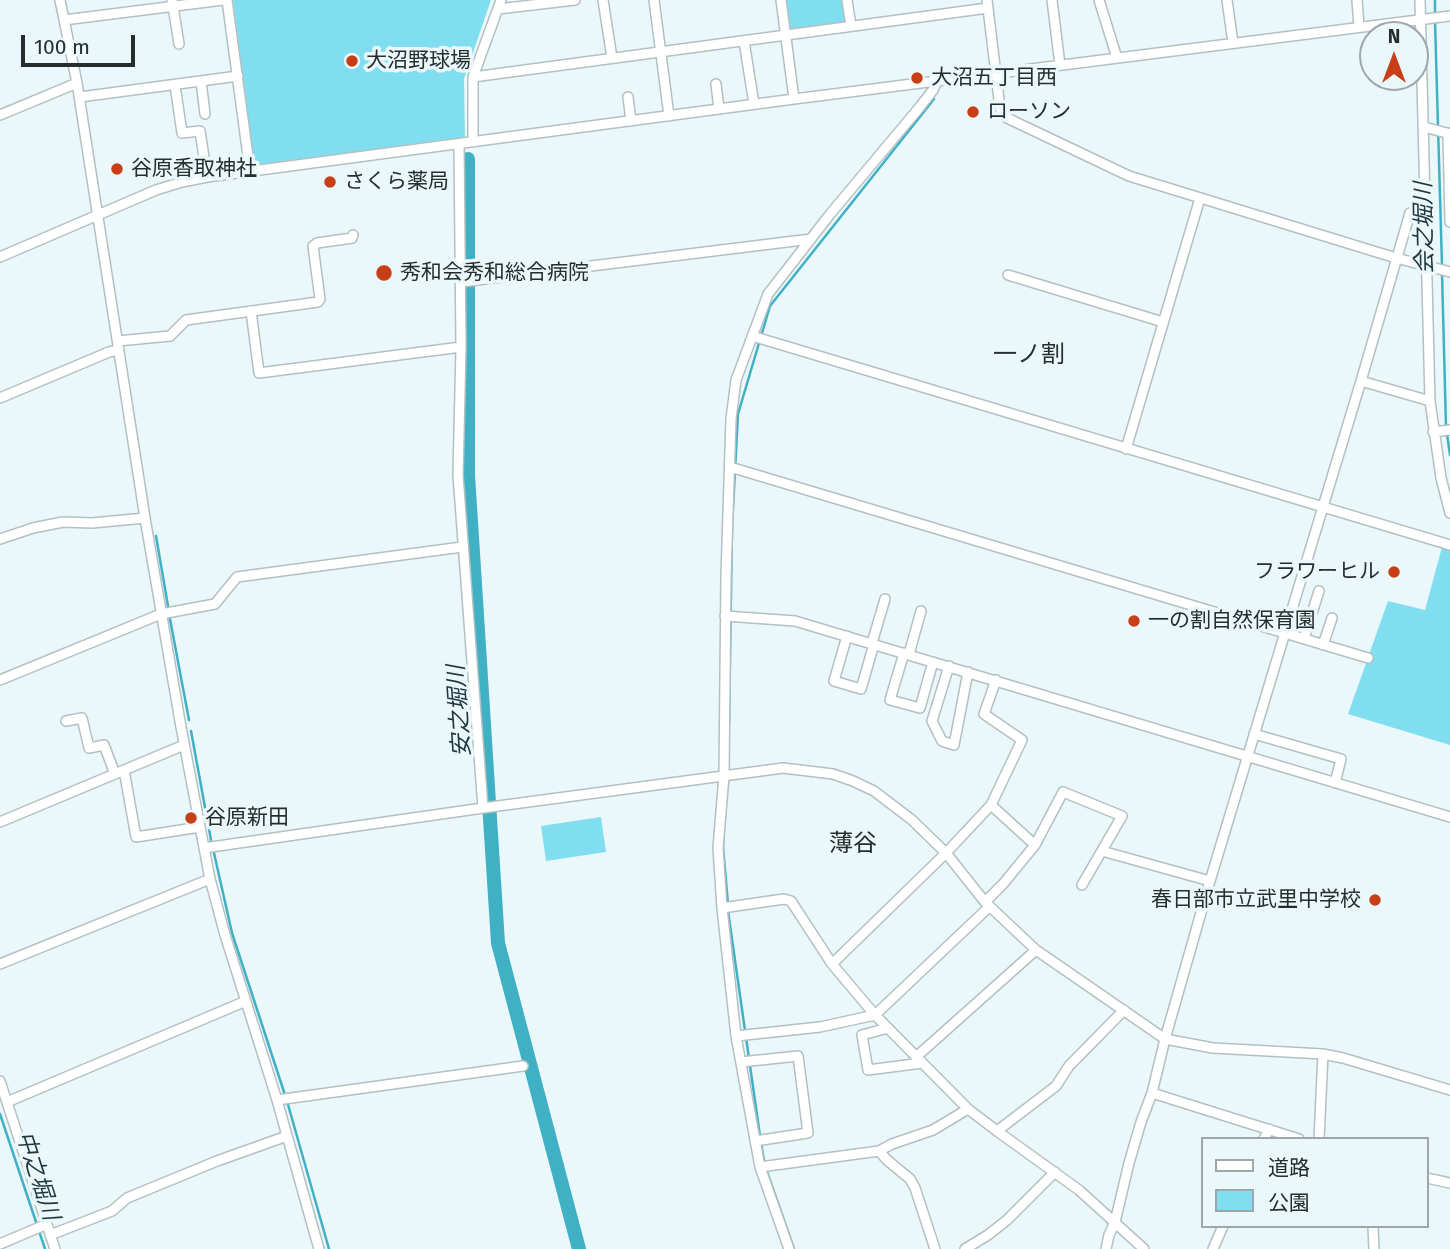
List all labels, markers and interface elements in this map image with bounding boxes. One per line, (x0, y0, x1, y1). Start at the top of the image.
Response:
scale bar (24, 21, 138, 65)
north arrow (1359, 21, 1429, 91)
text: N (1388, 25, 1400, 48)
text: 100 m (34, 34, 90, 60)
place label: 大沼野球場 (366, 48, 471, 74)
marker: 大沼野球場 (344, 53, 360, 69)
place label: 大沼五丁目西 (931, 65, 1057, 91)
marker: 大沼五丁目西 (909, 70, 925, 86)
place label: ローソン (987, 99, 1071, 125)
marker: ローソン (965, 104, 981, 120)
place label: 谷原香取神社 (131, 156, 257, 182)
marker: 谷原香取神社 (109, 161, 125, 177)
place label: さくら薬局 (344, 169, 449, 195)
marker: さくら薬局 (322, 174, 338, 190)
water label: 会之堀川 (1410, 182, 1440, 274)
place label: 秀和会秀和総合病院 (400, 260, 589, 286)
marker: 秀和会秀和総合病院 (374, 263, 394, 283)
district label: 一ノ割 (993, 341, 1065, 369)
place label: フラワーヒル (1254, 559, 1380, 585)
marker: フラワーヒル (1386, 564, 1402, 580)
place label: 一の割自然保育園 (1148, 608, 1316, 634)
marker: 一の割自然保育園 (1126, 613, 1142, 629)
water label: 安之堀川 (443, 664, 477, 758)
place label: 谷原新田 (205, 805, 289, 831)
marker: 谷原新田 (183, 810, 199, 826)
district label: 薄谷 (829, 830, 877, 858)
place label: 春日部市立武里中学校 (1151, 887, 1361, 913)
marker: 春日部市立武里中学校 (1367, 892, 1383, 908)
water label: 中之堀川 (10, 1128, 64, 1224)
legend (1202, 1137, 1429, 1228)
text: 道路 (1268, 1155, 1310, 1181)
text: 公園 (1268, 1190, 1310, 1216)

